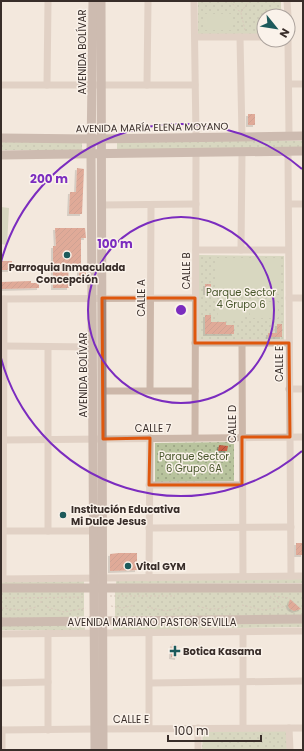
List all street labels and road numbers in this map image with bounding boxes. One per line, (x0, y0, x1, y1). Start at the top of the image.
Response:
street label: AVENIDA BOLÍVAR (75, 10, 90, 94)
street label: AVENIDA MARÍA ELENA MOYANO (75, 119, 229, 136)
street label: CALLE B (179, 252, 194, 290)
street label: CALLE A (134, 279, 149, 317)
street label: AVENIDA BOLÍVAR (76, 333, 91, 417)
street label: CALLE E (272, 346, 287, 382)
street label: CALLE D (225, 405, 240, 443)
street label: CALLE 7 (135, 421, 172, 436)
street label: AVENIDA MARIANO PASTOR SEVILLA (68, 615, 237, 630)
street label: CALLE E (113, 712, 149, 727)

